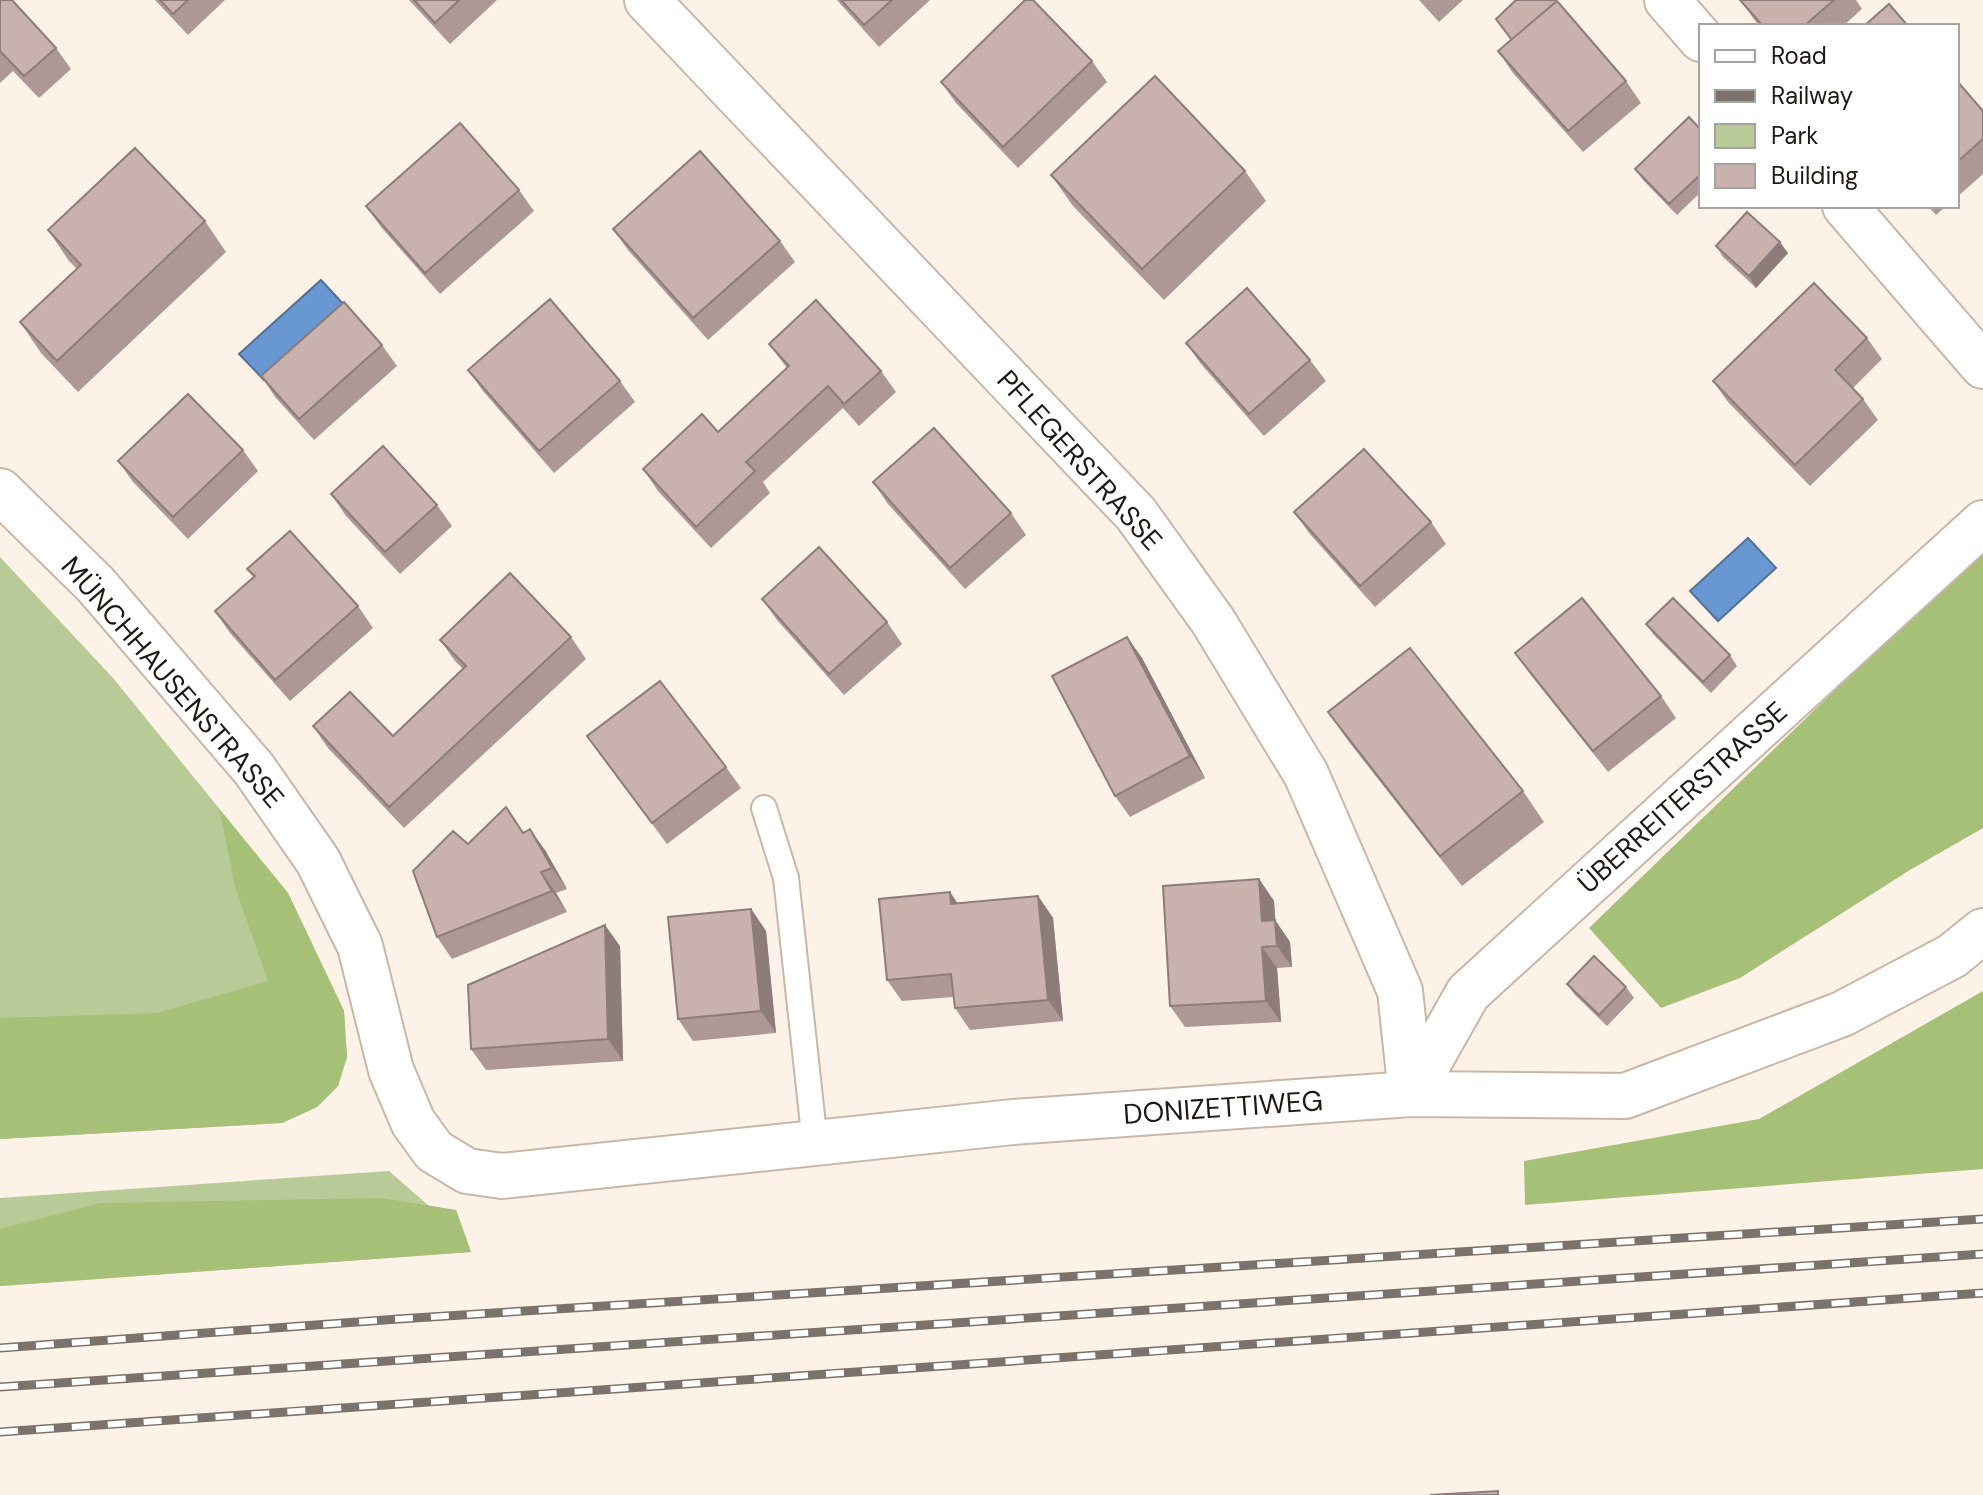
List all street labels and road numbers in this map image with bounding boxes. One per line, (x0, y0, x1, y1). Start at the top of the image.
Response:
street label: PFLEGERSTRASSE (989, 362, 1170, 558)
street label: MÜNCHHAUSENSTRASSE (53, 549, 292, 816)
street label: ÜBERREITERSTRASSE (1570, 693, 1795, 901)
street label: DONIZETTIWEG (1122, 1082, 1324, 1133)

